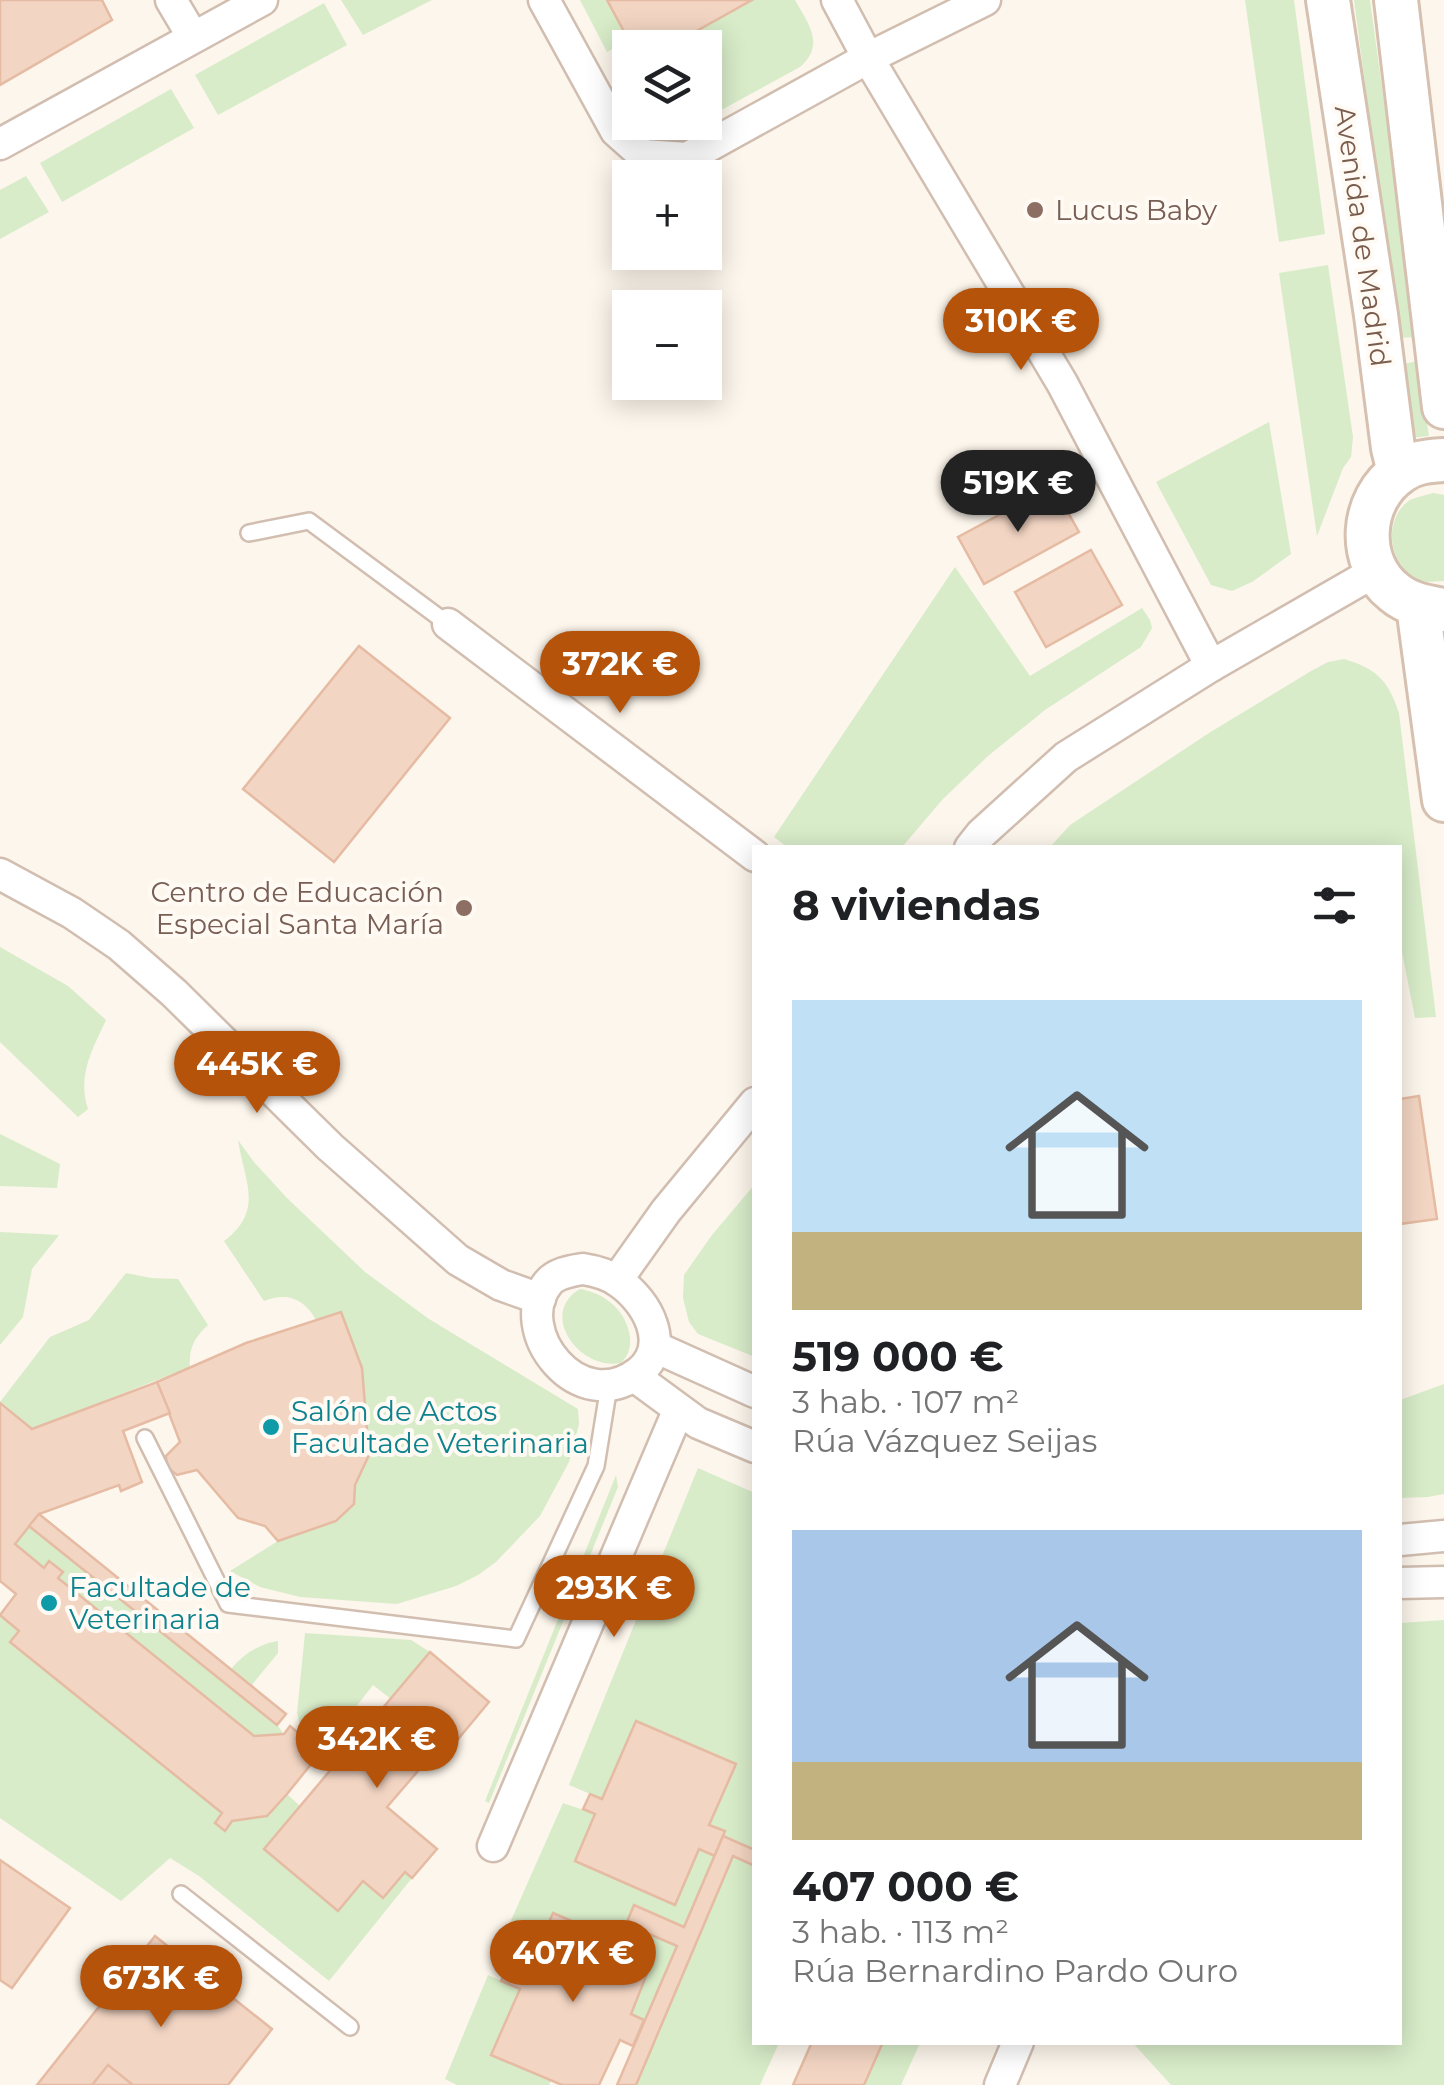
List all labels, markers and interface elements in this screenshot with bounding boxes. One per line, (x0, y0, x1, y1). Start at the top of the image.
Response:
map controls (612, 30, 722, 400)
button: layers (612, 30, 722, 140)
street label: Avenida de Madrid (1328, 103, 1398, 369)
button: + (612, 160, 722, 270)
place label: Lucus Baby (1055, 193, 1218, 227)
marker: Lucus Baby (1024, 199, 1046, 221)
pin: 310K € (940, 288, 1102, 373)
button: − (612, 290, 722, 400)
text: 310K € (965, 301, 1077, 340)
pin: 519K € (937, 450, 1099, 535)
text: 519K € (963, 463, 1073, 502)
pin: 372K € (539, 631, 701, 716)
text: 372K € (562, 644, 678, 683)
place label: Centro de Educación Especial Santa María (150, 875, 444, 941)
icon: filters (1307, 878, 1362, 933)
text: 8 viviendas (792, 879, 1040, 931)
marker: Centro de Educación Especial Santa María (453, 897, 475, 919)
pin: 445K € (176, 1031, 338, 1116)
text: 445K € (196, 1044, 318, 1083)
icon: home (987, 1065, 1167, 1245)
text: 519 000 € (792, 1330, 1004, 1382)
text: 3 hab. · 107 m² (792, 1382, 1019, 1421)
place label: Salón de Actos Facultade Veterinaria (291, 1394, 589, 1460)
marker: Salón de Actos Facultade Veterinaria (260, 1416, 282, 1438)
text: Rúa Vázquez Seijas (792, 1421, 1097, 1460)
pin: 293K € (533, 1555, 695, 1640)
text: 293K € (556, 1568, 672, 1607)
place label: Facultade de Veterinaria (69, 1570, 251, 1636)
marker: Facultade de Veterinaria (38, 1592, 60, 1614)
icon: home (987, 1595, 1167, 1775)
pin: 342K € (296, 1706, 458, 1791)
text: 342K € (318, 1719, 436, 1758)
text: 407 000 € (792, 1860, 1019, 1912)
text: 3 hab. · 113 m² (792, 1912, 1009, 1951)
pin: 407K € (492, 1920, 654, 2005)
text: 407K € (512, 1933, 634, 1972)
pin: 673K € (80, 1945, 242, 2030)
text: Rúa Bernardino Pardo Ouro (792, 1951, 1238, 1990)
text: 673K € (102, 1958, 220, 1997)

